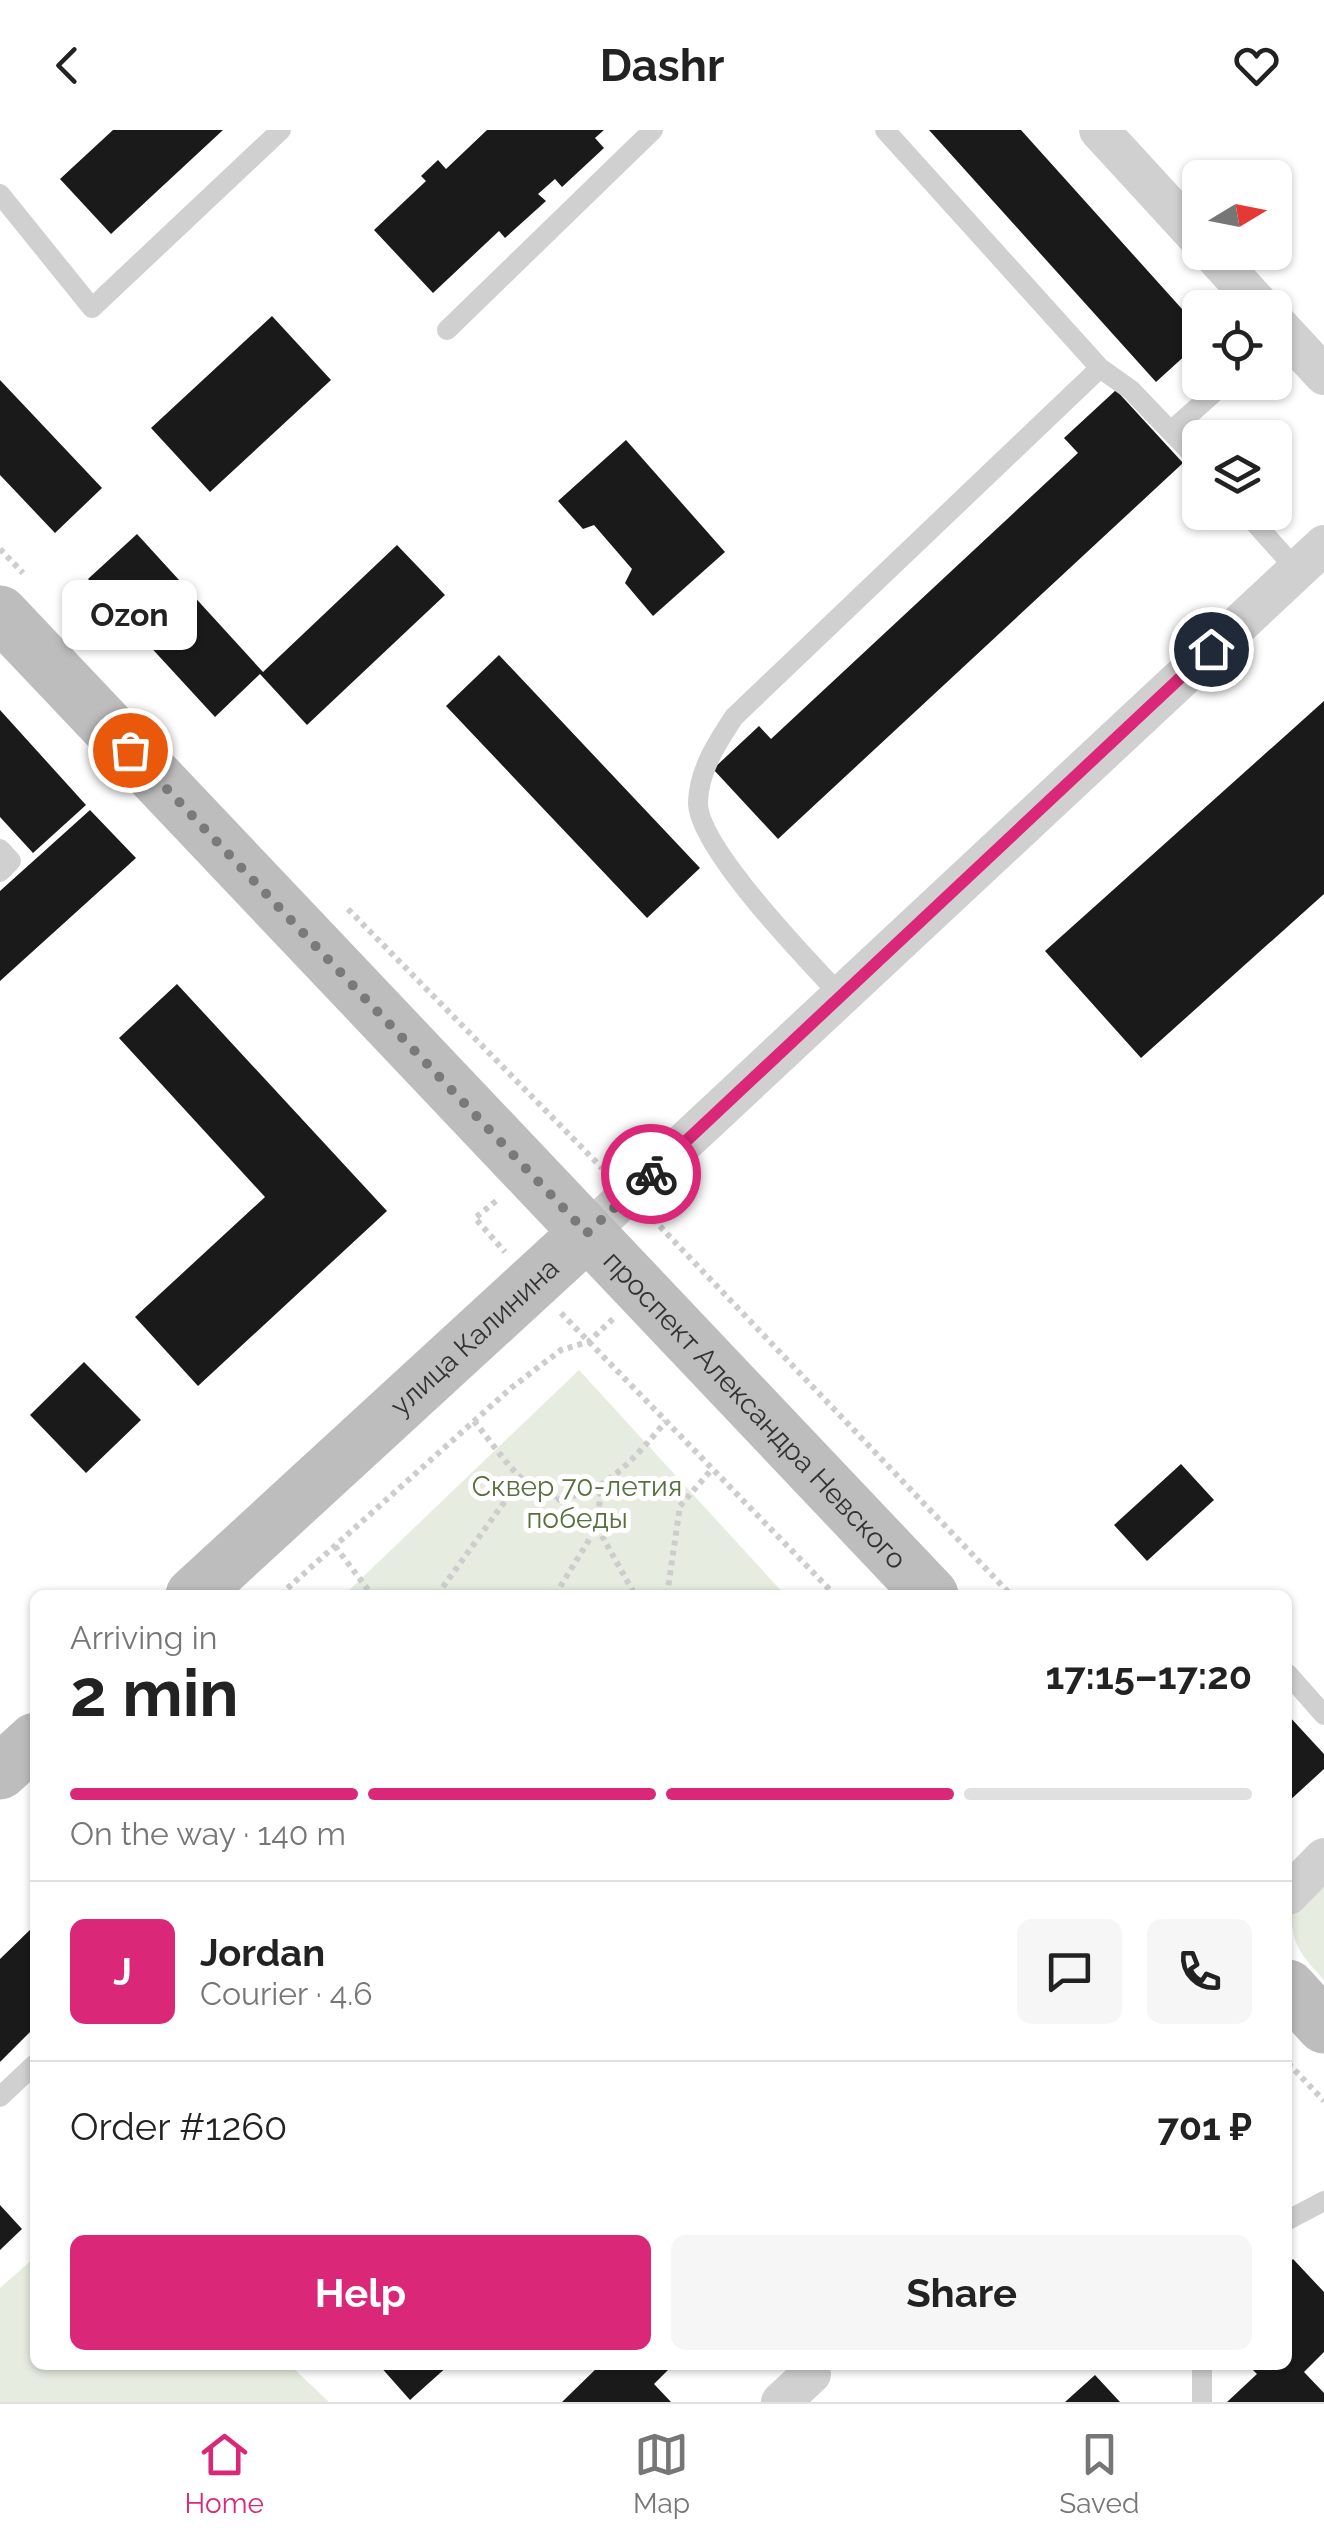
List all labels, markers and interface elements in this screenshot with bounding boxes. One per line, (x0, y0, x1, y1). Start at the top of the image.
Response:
icon: back (40, 38, 95, 93)
icon: heart (1229, 38, 1284, 93)
text: Dashr (600, 39, 724, 92)
north arrow (1182, 160, 1292, 270)
map controls (1182, 160, 1292, 530)
button: locate (1182, 290, 1292, 400)
button: layers (1182, 420, 1292, 530)
callout: Ozon (62, 580, 198, 650)
text: Ozon (90, 596, 169, 633)
pin (1169, 607, 1254, 692)
icon: home (1184, 622, 1239, 677)
pin (88, 708, 173, 793)
icon: bag (103, 723, 158, 778)
courier (601, 1124, 701, 1224)
icon: bike (624, 1147, 679, 1202)
street label: проспект Александра Невского (597, 1244, 914, 1576)
street label: улица Калинина (383, 1251, 565, 1422)
park label: Сквер 70-летия победы (472, 1470, 682, 1535)
text: Arriving in (70, 1619, 217, 1656)
text: 17:15–17:20 (1046, 1653, 1252, 1698)
text: 2 min (70, 1655, 239, 1731)
text: On the way · 140 m (70, 1815, 346, 1852)
button: chat (1017, 1919, 1122, 2024)
button: phone (1147, 1919, 1252, 2024)
text: Jordan (200, 1930, 325, 1975)
text: J (113, 1949, 132, 1994)
text: Courier · 4.6 (200, 1975, 373, 2012)
text: Order #1260 (70, 2104, 287, 2149)
text: 701 ₽ (1157, 2104, 1252, 2149)
button: Help (70, 2235, 651, 2350)
button: Share (671, 2235, 1252, 2350)
tab: Home (185, 2427, 264, 2520)
tab: Map (633, 2427, 690, 2520)
tab: Saved (1059, 2427, 1139, 2520)

